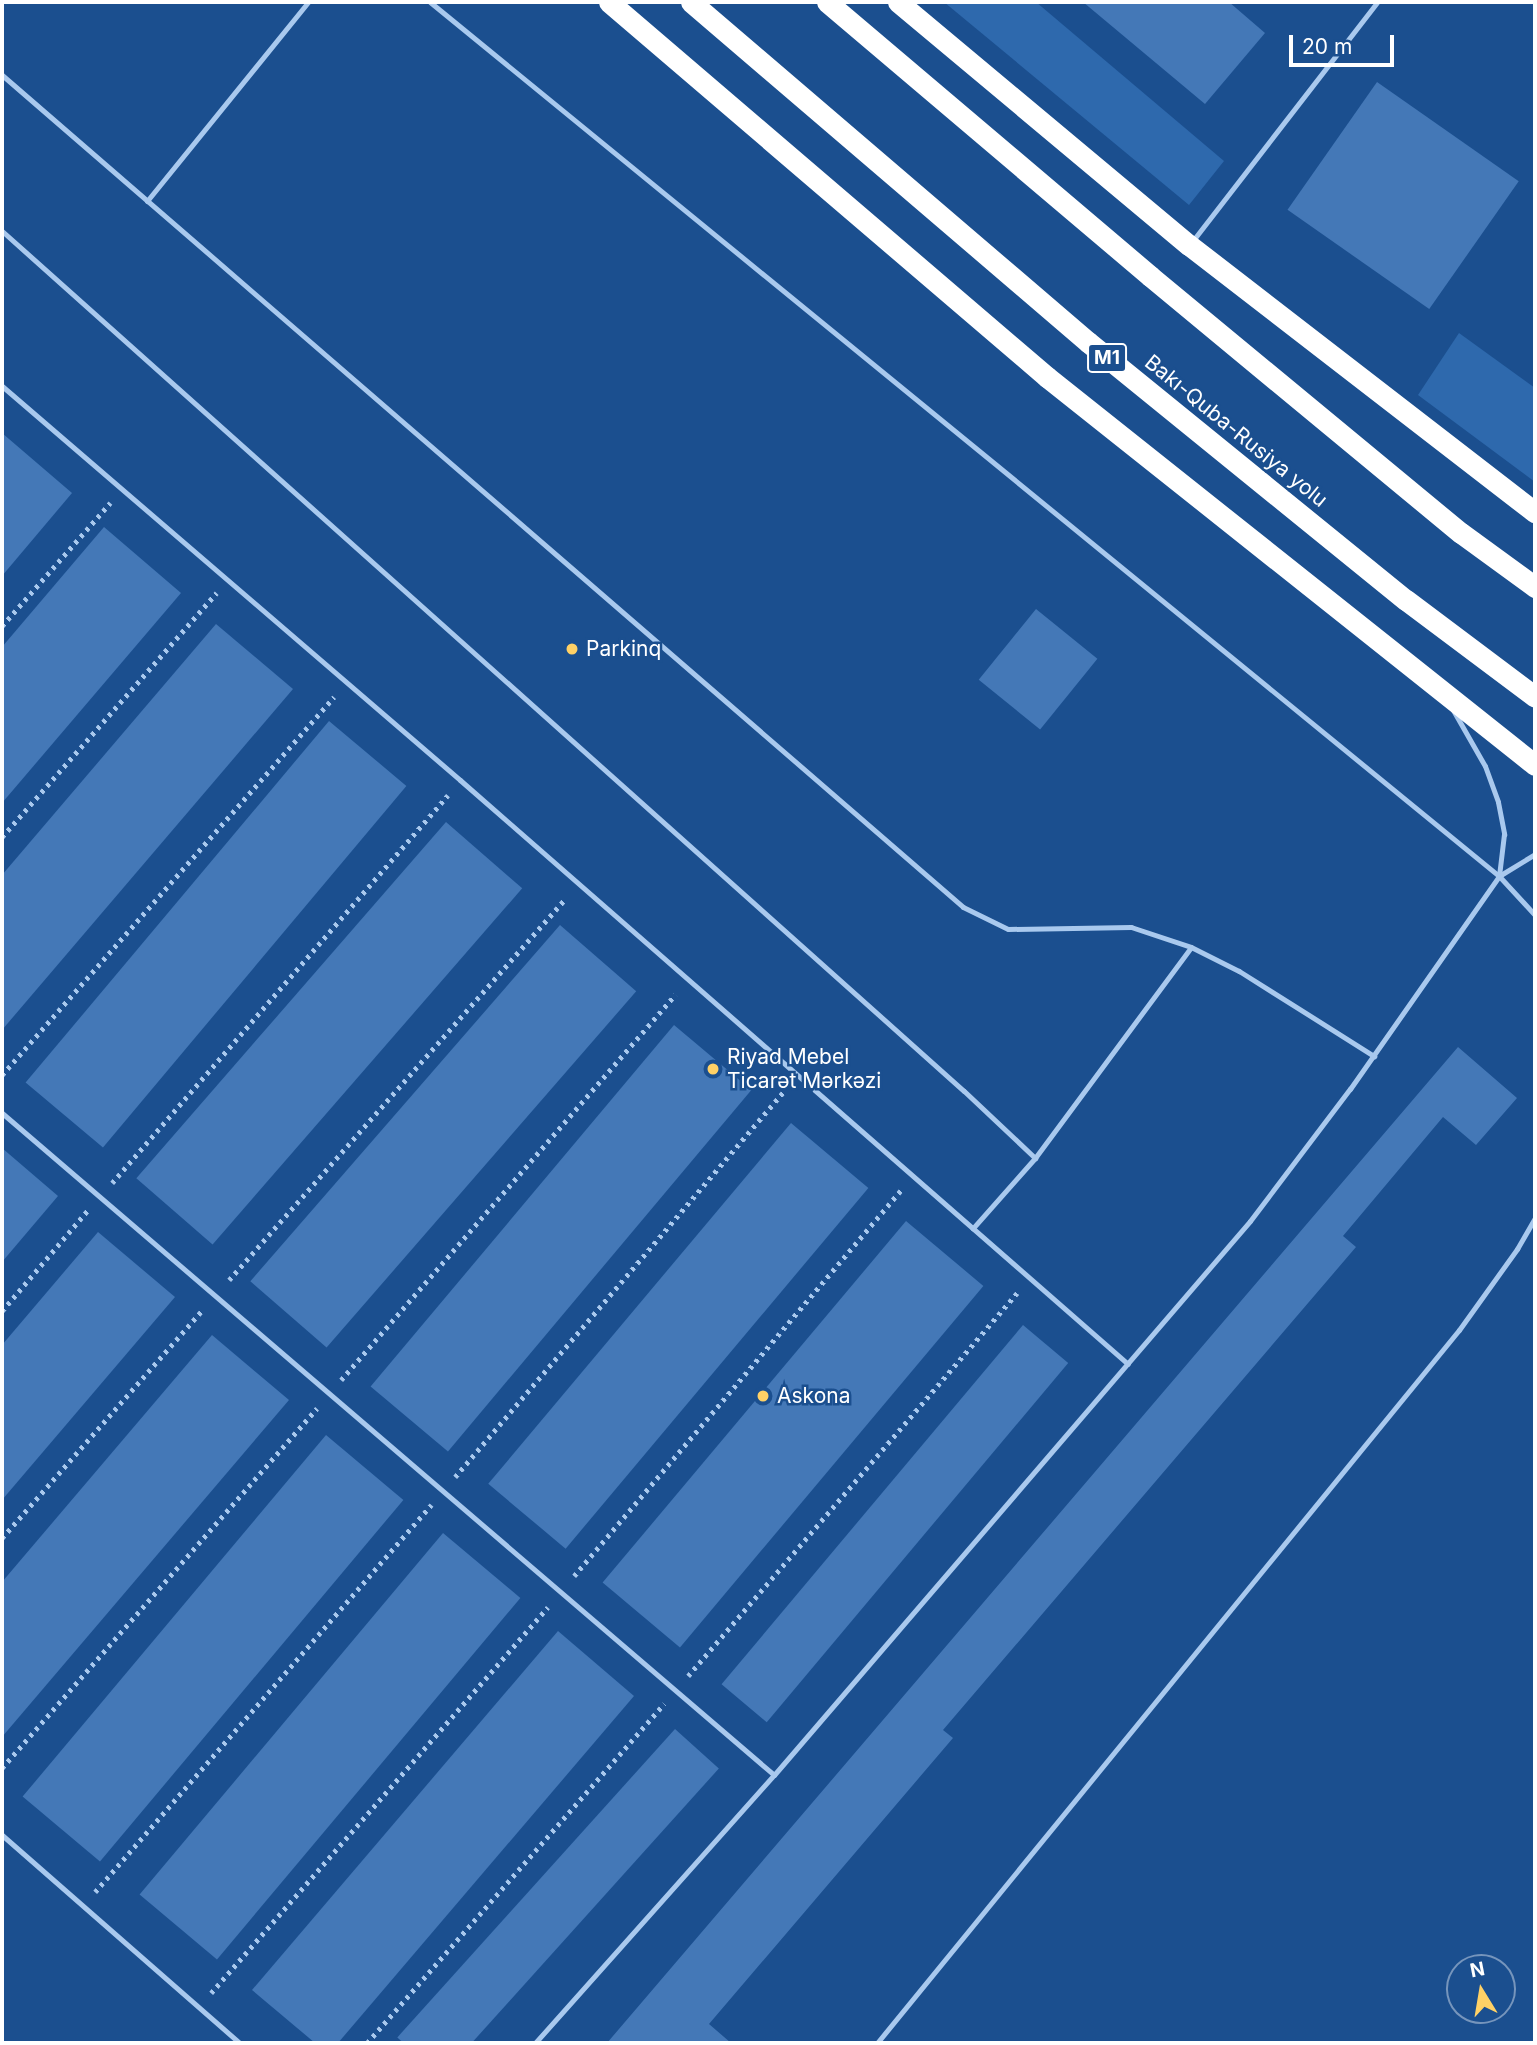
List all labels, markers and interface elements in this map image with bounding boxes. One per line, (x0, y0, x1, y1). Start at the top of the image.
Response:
scale bar (1292, 21, 1397, 65)
text: 20 m (1302, 34, 1352, 59)
road number: M1 (1086, 342, 1128, 374)
street label: Bakı-Quba-Rusiya yolu (1140, 350, 1332, 512)
place label: Parkinq (586, 636, 661, 662)
marker: Parkinq (564, 641, 580, 657)
place label: Riyad Mebel Ticarət Mərkəzi (727, 1044, 881, 1094)
marker: Riyad Mebel Ticarət Mərkəzi (705, 1061, 721, 1077)
place label: Askona (777, 1383, 850, 1409)
marker: Askona (755, 1388, 771, 1404)
north arrow (1446, 1954, 1516, 2024)
text: N (1468, 1957, 1487, 1983)

